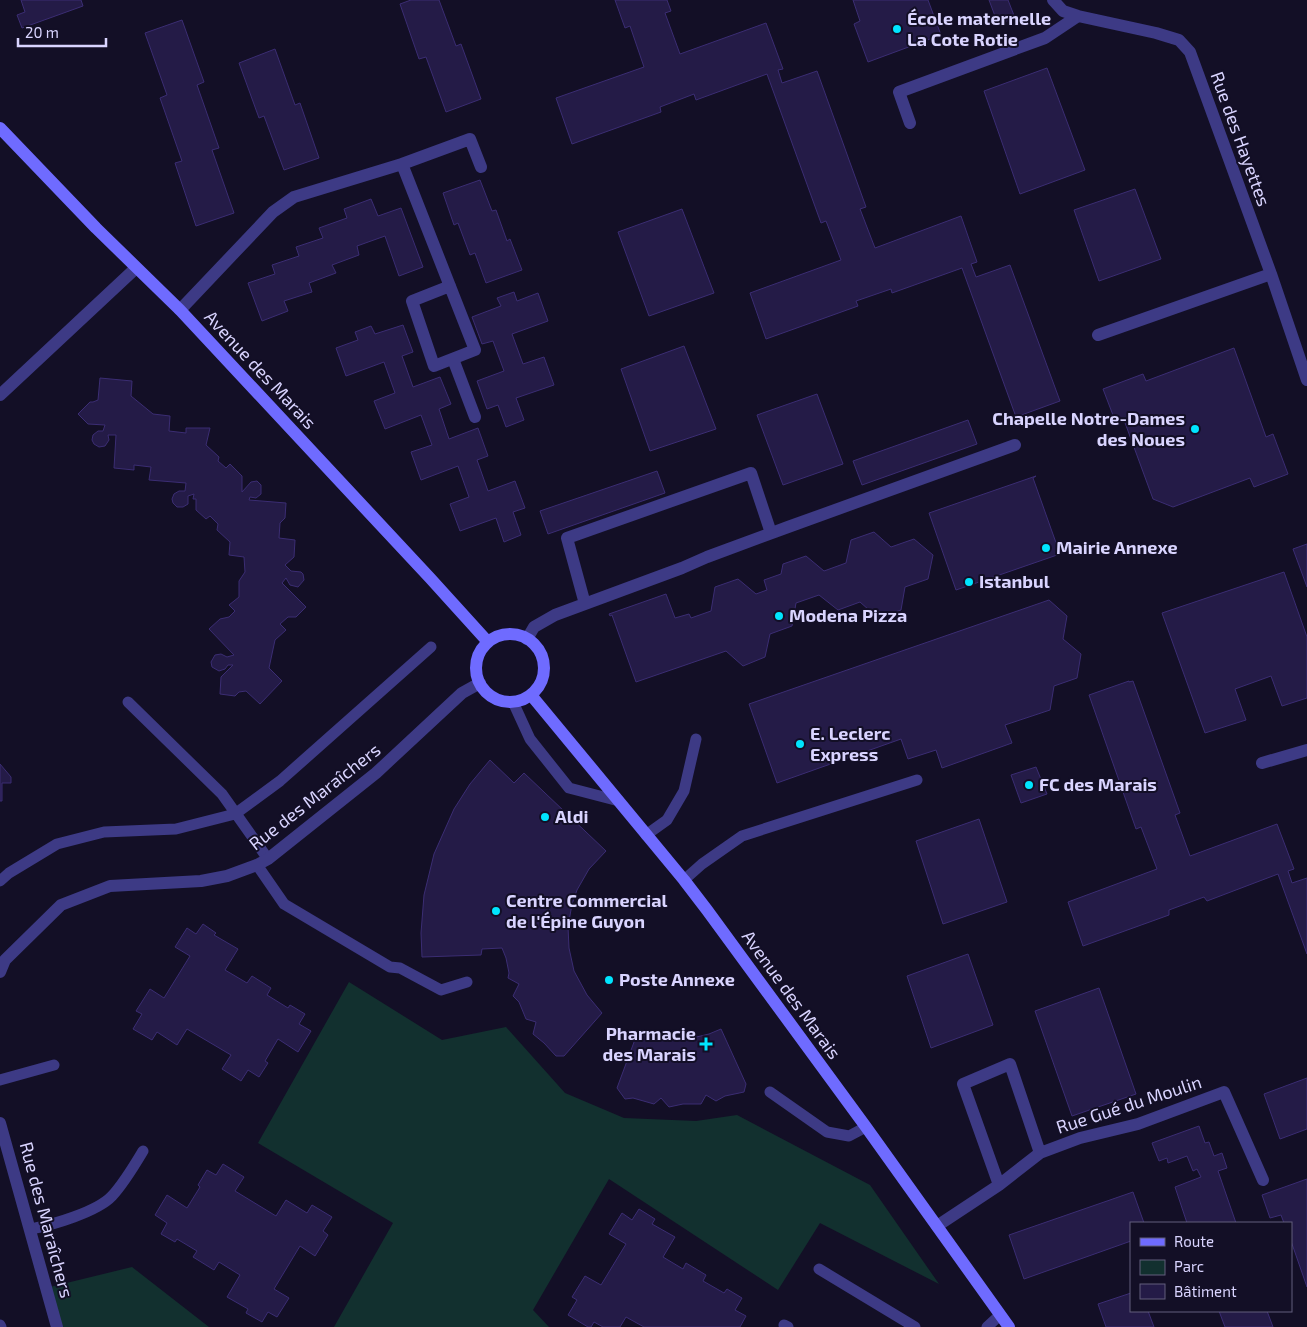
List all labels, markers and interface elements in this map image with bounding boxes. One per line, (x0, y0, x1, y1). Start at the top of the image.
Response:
place label: École maternelle La Cote Rotie (907, 7, 1051, 50)
scale bar (18, 15, 105, 47)
text: 20 m (25, 23, 59, 41)
marker: École maternelle La Cote Rotie (891, 23, 903, 35)
street label: Rue des Hayettes (1206, 68, 1276, 209)
street label: Avenue des Marais (200, 306, 321, 433)
place label: Chapelle Notre-Dames des Noues (992, 407, 1185, 450)
marker: Chapelle Notre-Dames des Noues (1189, 423, 1201, 435)
place label: Mairie Annexe (1056, 536, 1178, 558)
marker: Mairie Annexe (1040, 542, 1052, 554)
place label: Istanbul (979, 570, 1050, 592)
marker: Istanbul (963, 576, 975, 588)
place label: Modena Pizza (789, 604, 907, 626)
marker: Modena Pizza (773, 610, 785, 622)
place label: E. Leclerc Express (810, 722, 890, 765)
street label: Rue des Maraîchers (244, 738, 384, 854)
marker: E. Leclerc Express (794, 738, 806, 750)
place label: FC des Marais (1039, 773, 1157, 795)
marker: FC des Marais (1023, 779, 1035, 791)
place label: Aldi (555, 805, 588, 827)
marker: Aldi (539, 811, 551, 823)
place label: Centre Commercial de l'Épine Guyon (506, 889, 668, 932)
marker: Centre Commercial de l'Épine Guyon (490, 905, 502, 917)
street label: Avenue des Marais (738, 926, 846, 1063)
place label: Poste Annexe (619, 968, 735, 990)
marker: Poste Annexe (603, 974, 615, 986)
place label: Pharmacie des Marais (603, 1022, 696, 1065)
marker: Pharmacie des Marais (700, 1038, 712, 1050)
street label: Rue Gué du Moulin (1053, 1070, 1204, 1138)
street label: Rue des Maraîchers (16, 1139, 78, 1300)
legend (1130, 1222, 1292, 1312)
text: Route (1174, 1232, 1214, 1250)
text: Parc (1174, 1257, 1204, 1275)
text: Bâtiment (1174, 1282, 1237, 1300)

